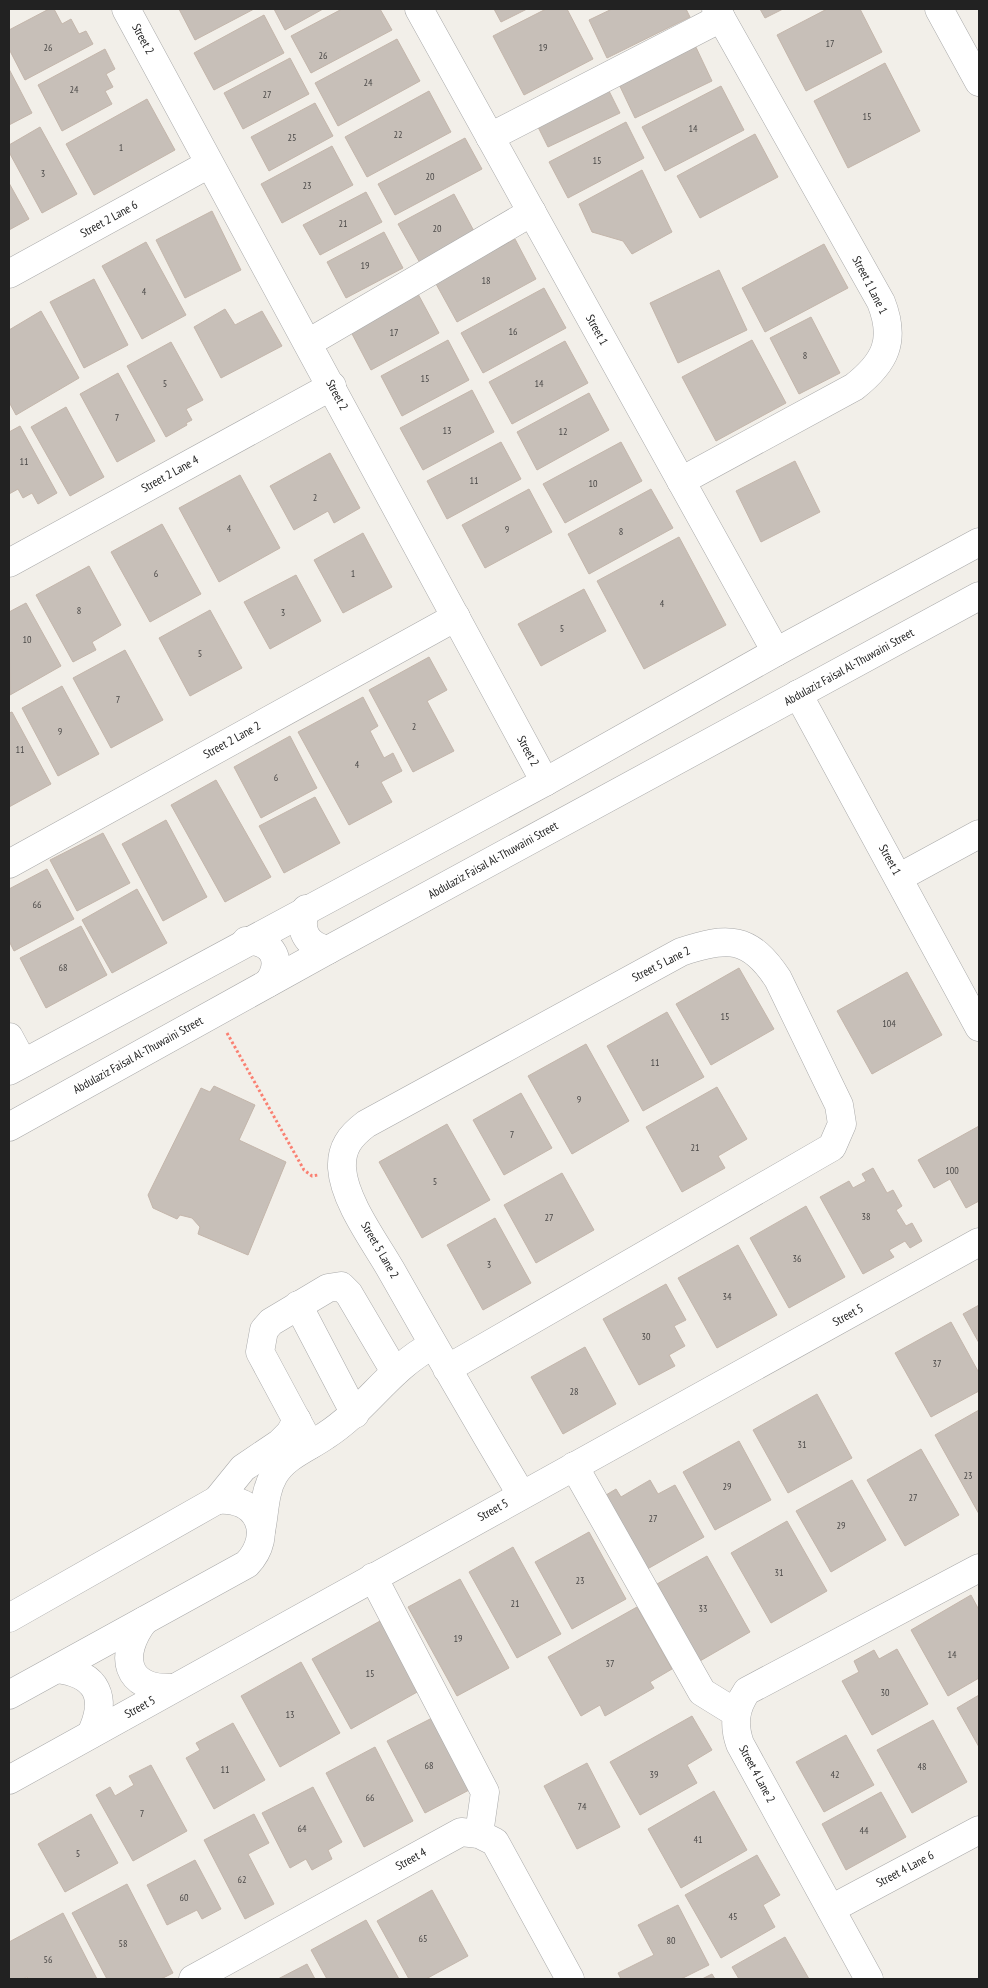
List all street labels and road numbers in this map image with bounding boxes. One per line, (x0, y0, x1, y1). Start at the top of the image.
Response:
street label: Street 2 (129, 21, 158, 57)
street label: Street 2 Lane 6 (78, 197, 140, 240)
street label: Street 1 Lane 1 (849, 253, 891, 316)
street label: Street 1 (583, 312, 612, 348)
street label: Street 2 (323, 377, 352, 413)
street label: Street 2 Lane 4 (139, 451, 202, 495)
street label: Abdulaziz Faisal Al-Thuwaini Street (781, 624, 917, 709)
street label: Street 2 Lane 2 (201, 718, 263, 761)
street label: Street 2 (514, 733, 543, 769)
street label: Abdulaziz Faisal Al-Thuwaini Street (425, 817, 561, 902)
street label: Street 1 (876, 842, 905, 878)
street label: Street 5 Lane 2 (629, 943, 692, 985)
street label: Abdulaziz Faisal Al-Thuwaini Street (70, 1012, 206, 1097)
street label: Street 5 Lane 2 (358, 1219, 403, 1281)
street label: Street 5 (830, 1300, 866, 1329)
street label: Street 5 (475, 1495, 511, 1524)
street label: Street 5 (122, 1692, 158, 1721)
street label: Street 4 Lane 2 (736, 1742, 779, 1805)
street label: Street 4 (393, 1844, 429, 1873)
street label: Street 4 Lane 6 (873, 1847, 936, 1890)

